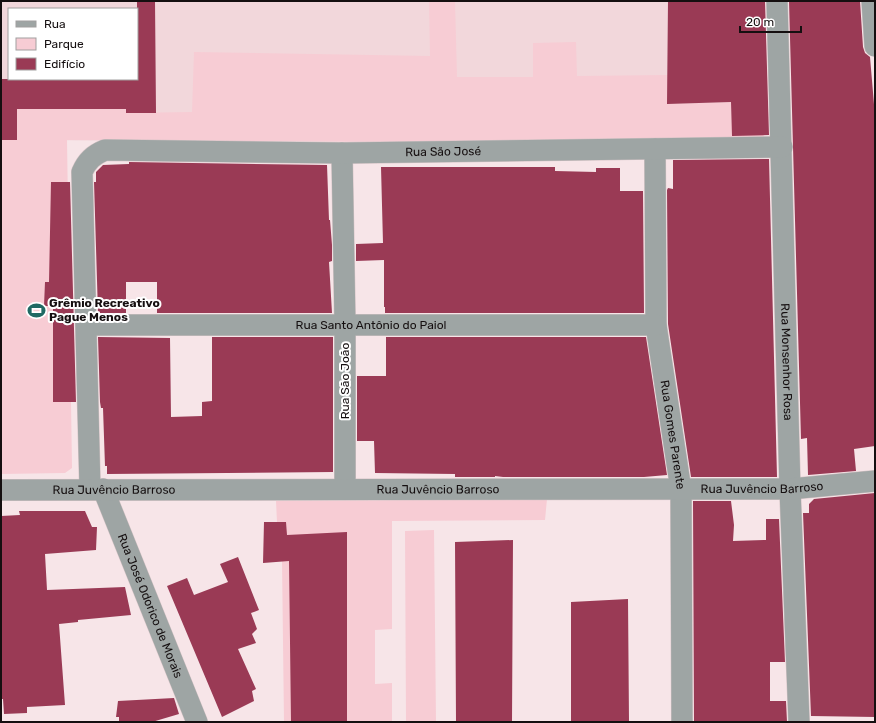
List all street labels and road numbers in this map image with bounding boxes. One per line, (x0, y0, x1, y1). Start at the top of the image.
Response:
street label: Rua São José (405, 144, 482, 159)
street label: Rua Monsenhor Rosa (778, 303, 795, 421)
street label: Rua Santo Antônio do Paiol (296, 318, 447, 332)
street label: Rua São João (338, 343, 352, 419)
street label: Rua Gomes Parente (657, 379, 688, 491)
street label: Rua Juvêncio Barroso (701, 479, 824, 496)
street label: Rua Juvêncio Barroso (377, 482, 500, 497)
street label: Rua Juvêncio Barroso (53, 483, 176, 497)
street label: Rua José Odorico de Morais (115, 532, 186, 680)

